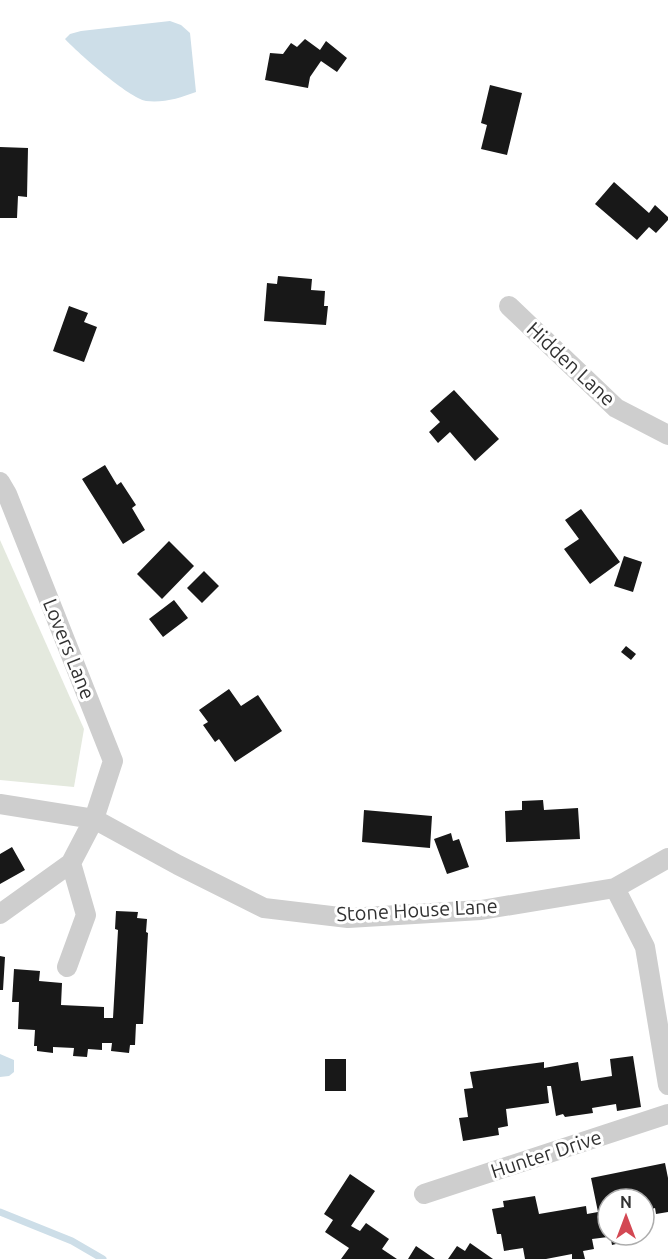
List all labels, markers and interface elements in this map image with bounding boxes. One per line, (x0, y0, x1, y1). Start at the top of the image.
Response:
street label: Hidden Lane (522, 317, 620, 410)
street label: Lovers Lane (39, 595, 100, 702)
street label: Stone House Lane (336, 894, 498, 925)
street label: Hunter Drive (488, 1125, 604, 1182)
north arrow (596, 1187, 656, 1247)
text: N (620, 1193, 632, 1211)

